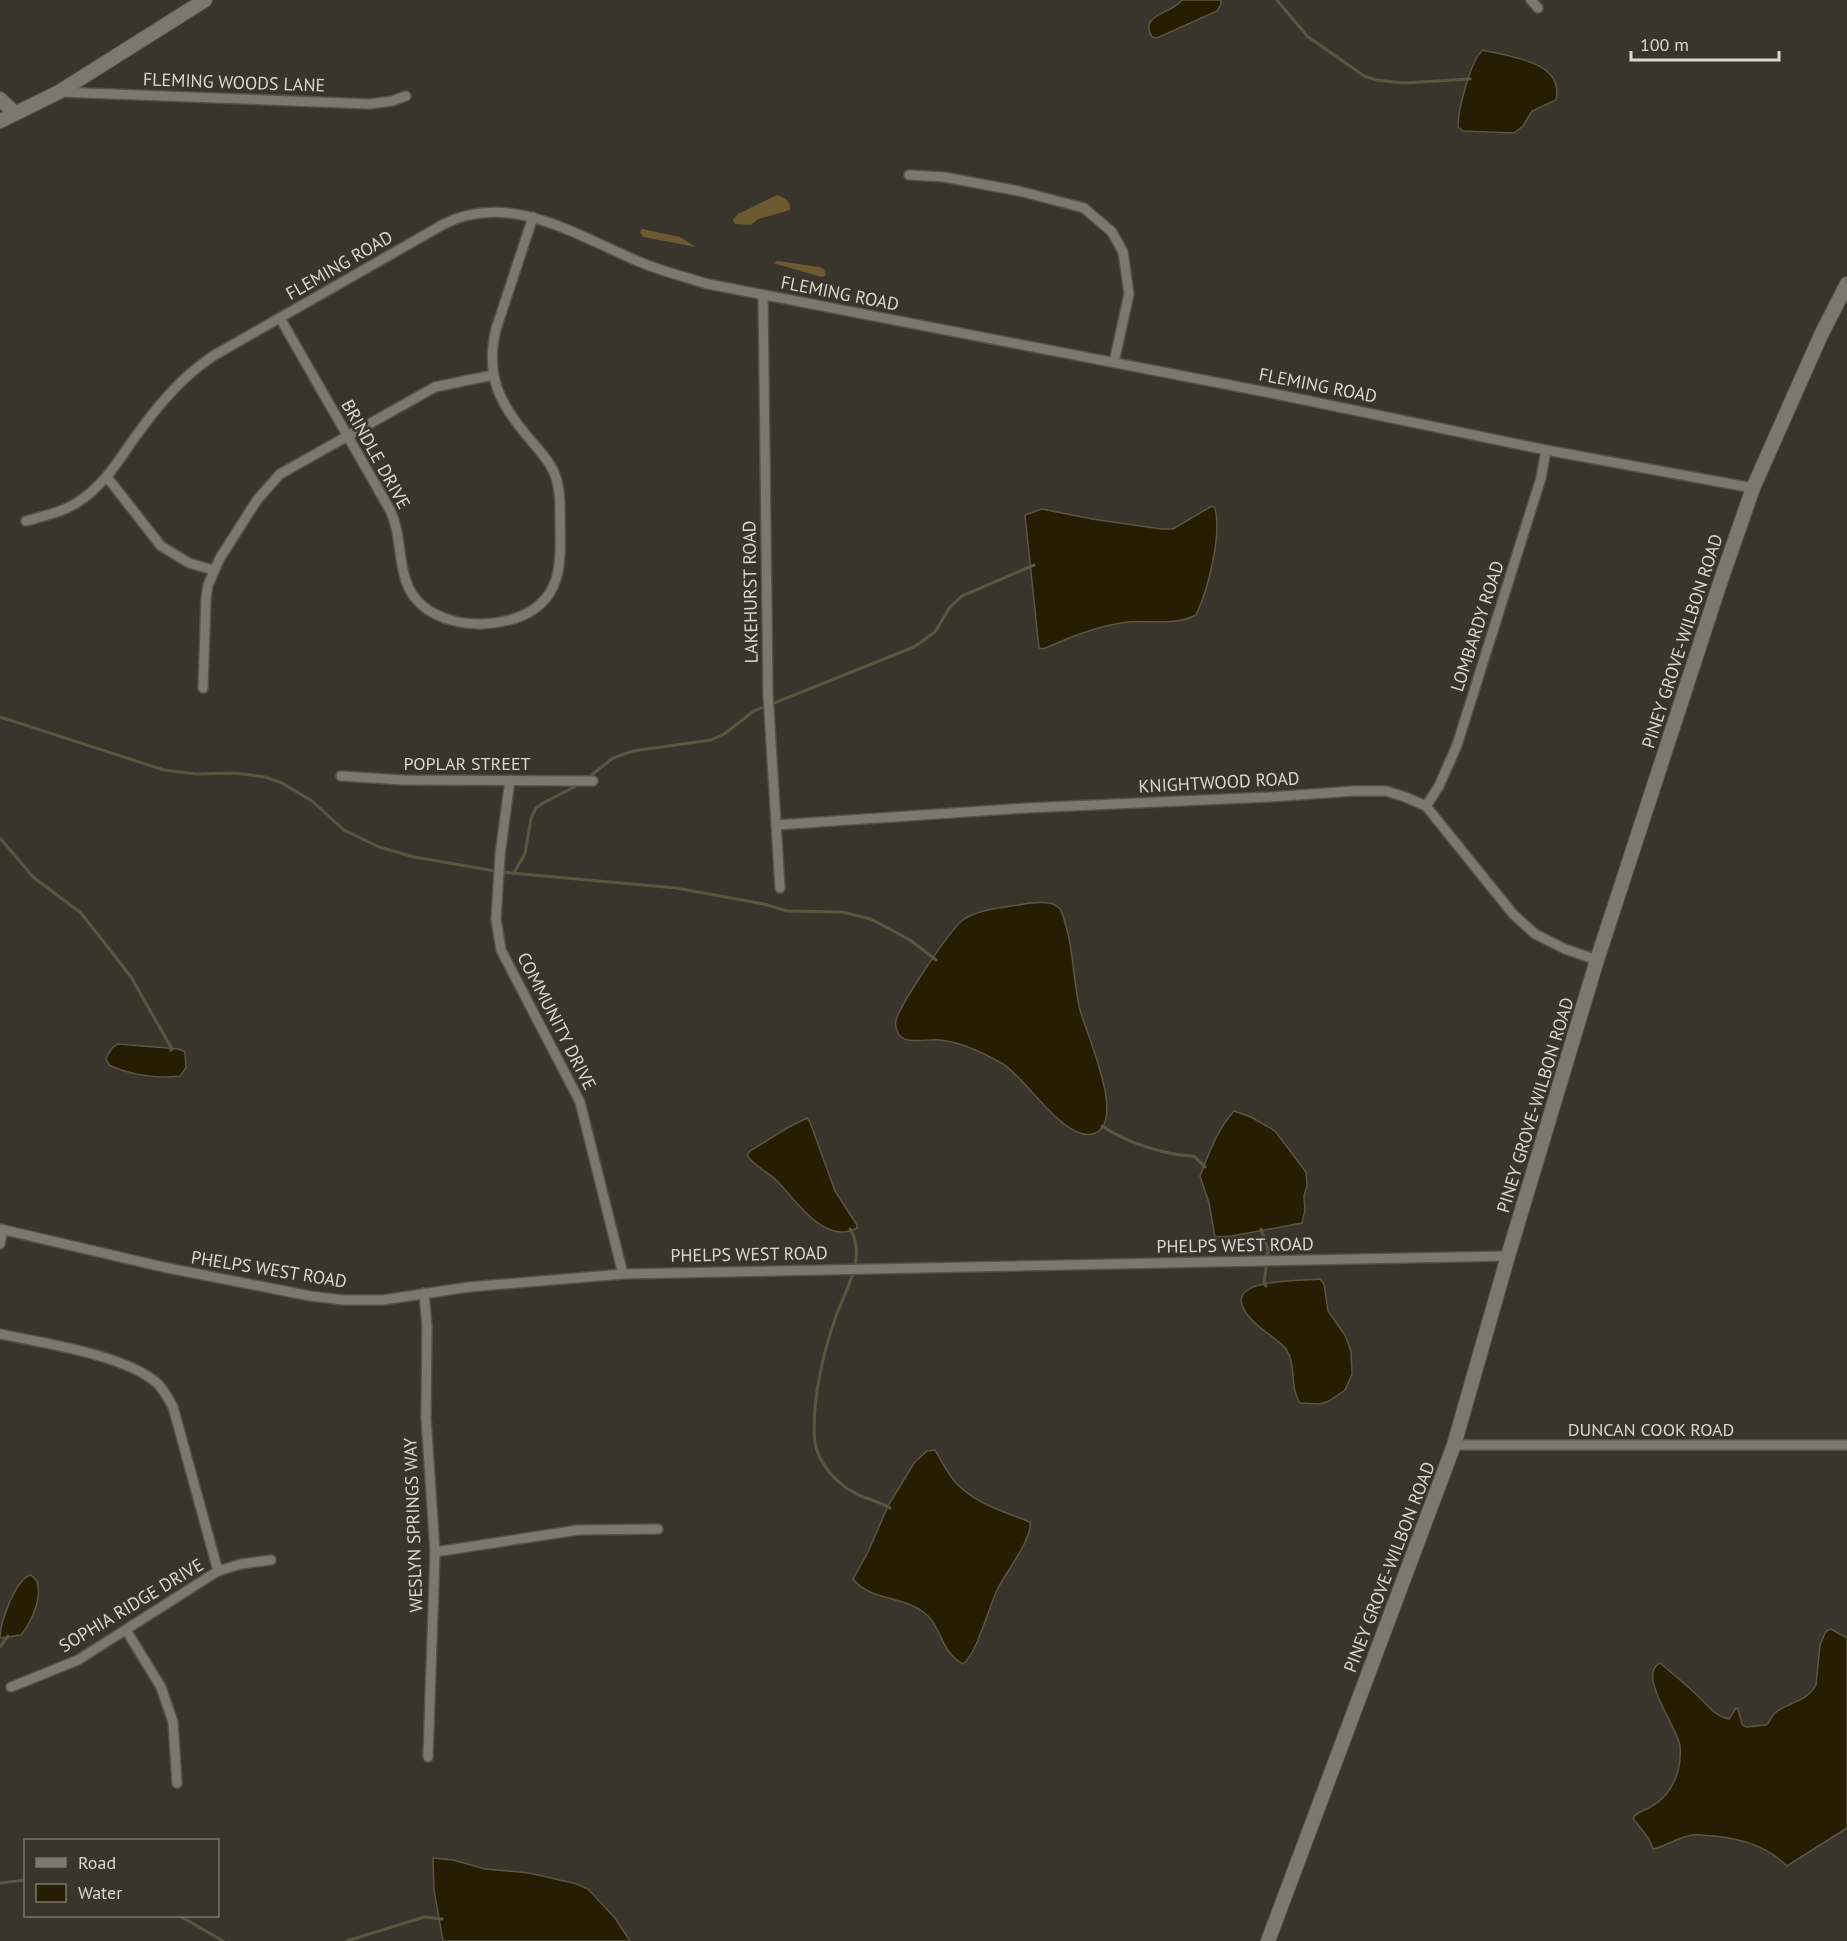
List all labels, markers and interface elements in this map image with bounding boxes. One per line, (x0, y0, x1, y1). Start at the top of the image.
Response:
scale bar (1631, 24, 1780, 62)
text: 100 m (1640, 33, 1689, 56)
street label: FLEMING WOODS LANE (142, 67, 326, 97)
street label: FLEMING ROAD (281, 225, 397, 305)
street label: FLEMING ROAD (779, 270, 901, 316)
street label: FLEMING ROAD (1257, 362, 1379, 408)
street label: BRINDLE DRIVE (336, 395, 416, 513)
street label: LAKEHURST ROAD (737, 520, 763, 664)
street label: PINEY GROVE-WILBON ROAD (1636, 531, 1728, 751)
street label: LOMBARDY ROAD (1445, 558, 1509, 694)
street label: POPLAR STREET (403, 752, 531, 775)
street label: KNIGHTWOOD ROAD (1138, 766, 1300, 798)
street label: COMMUNITY DRIVE (512, 948, 602, 1094)
street label: PINEY GROVE-WILBON ROAD (1491, 995, 1579, 1215)
street label: PHELPS WEST ROAD (1156, 1232, 1314, 1258)
street label: PHELPS WEST ROAD (670, 1241, 828, 1267)
street label: PHELPS WEST ROAD (189, 1245, 349, 1293)
street label: DUNCAN COOK ROAD (1568, 1418, 1734, 1441)
street label: WESLYN SPRINGS WAY (398, 1437, 428, 1613)
street label: PINEY GROVE-WILBON ROAD (1338, 1458, 1440, 1676)
street label: SOPHIA RIDGE DRIVE (55, 1553, 207, 1657)
legend (24, 1839, 219, 1917)
text: Road (78, 1851, 116, 1874)
text: Water (78, 1881, 122, 1904)

